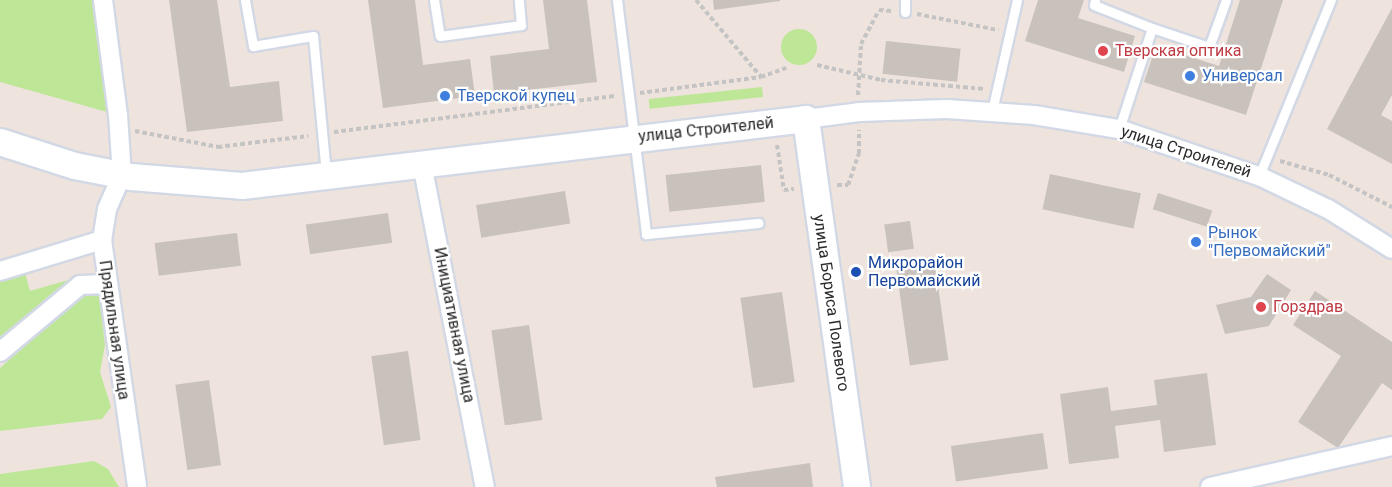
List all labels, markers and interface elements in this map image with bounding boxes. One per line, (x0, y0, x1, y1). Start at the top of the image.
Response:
place label: Тверская оптика (1115, 41, 1242, 61)
marker: Тверская оптика (1096, 44, 1110, 58)
place label: Универсал (1202, 66, 1283, 86)
marker: Универсал (1183, 69, 1197, 83)
place label: Тверской купец (457, 86, 575, 106)
marker: Тверской купец (438, 89, 452, 103)
street label: улица Строителей (637, 113, 775, 147)
street label: улица Строителей (1118, 122, 1254, 182)
street label: улица Бориса Полевого (809, 213, 853, 393)
place label: Рынок "Первомайский" (1208, 223, 1331, 261)
marker: Рынок "Первомайский" (1189, 235, 1203, 249)
street label: Инициативная улица (430, 246, 478, 404)
place label: Микрорайон Первомайский (868, 253, 980, 291)
street label: Прядильная улица (95, 259, 133, 401)
marker: Микрорайон Первомайский (849, 265, 863, 279)
place label: Горздрав (1273, 297, 1343, 317)
marker: Горздрав (1254, 300, 1268, 314)

